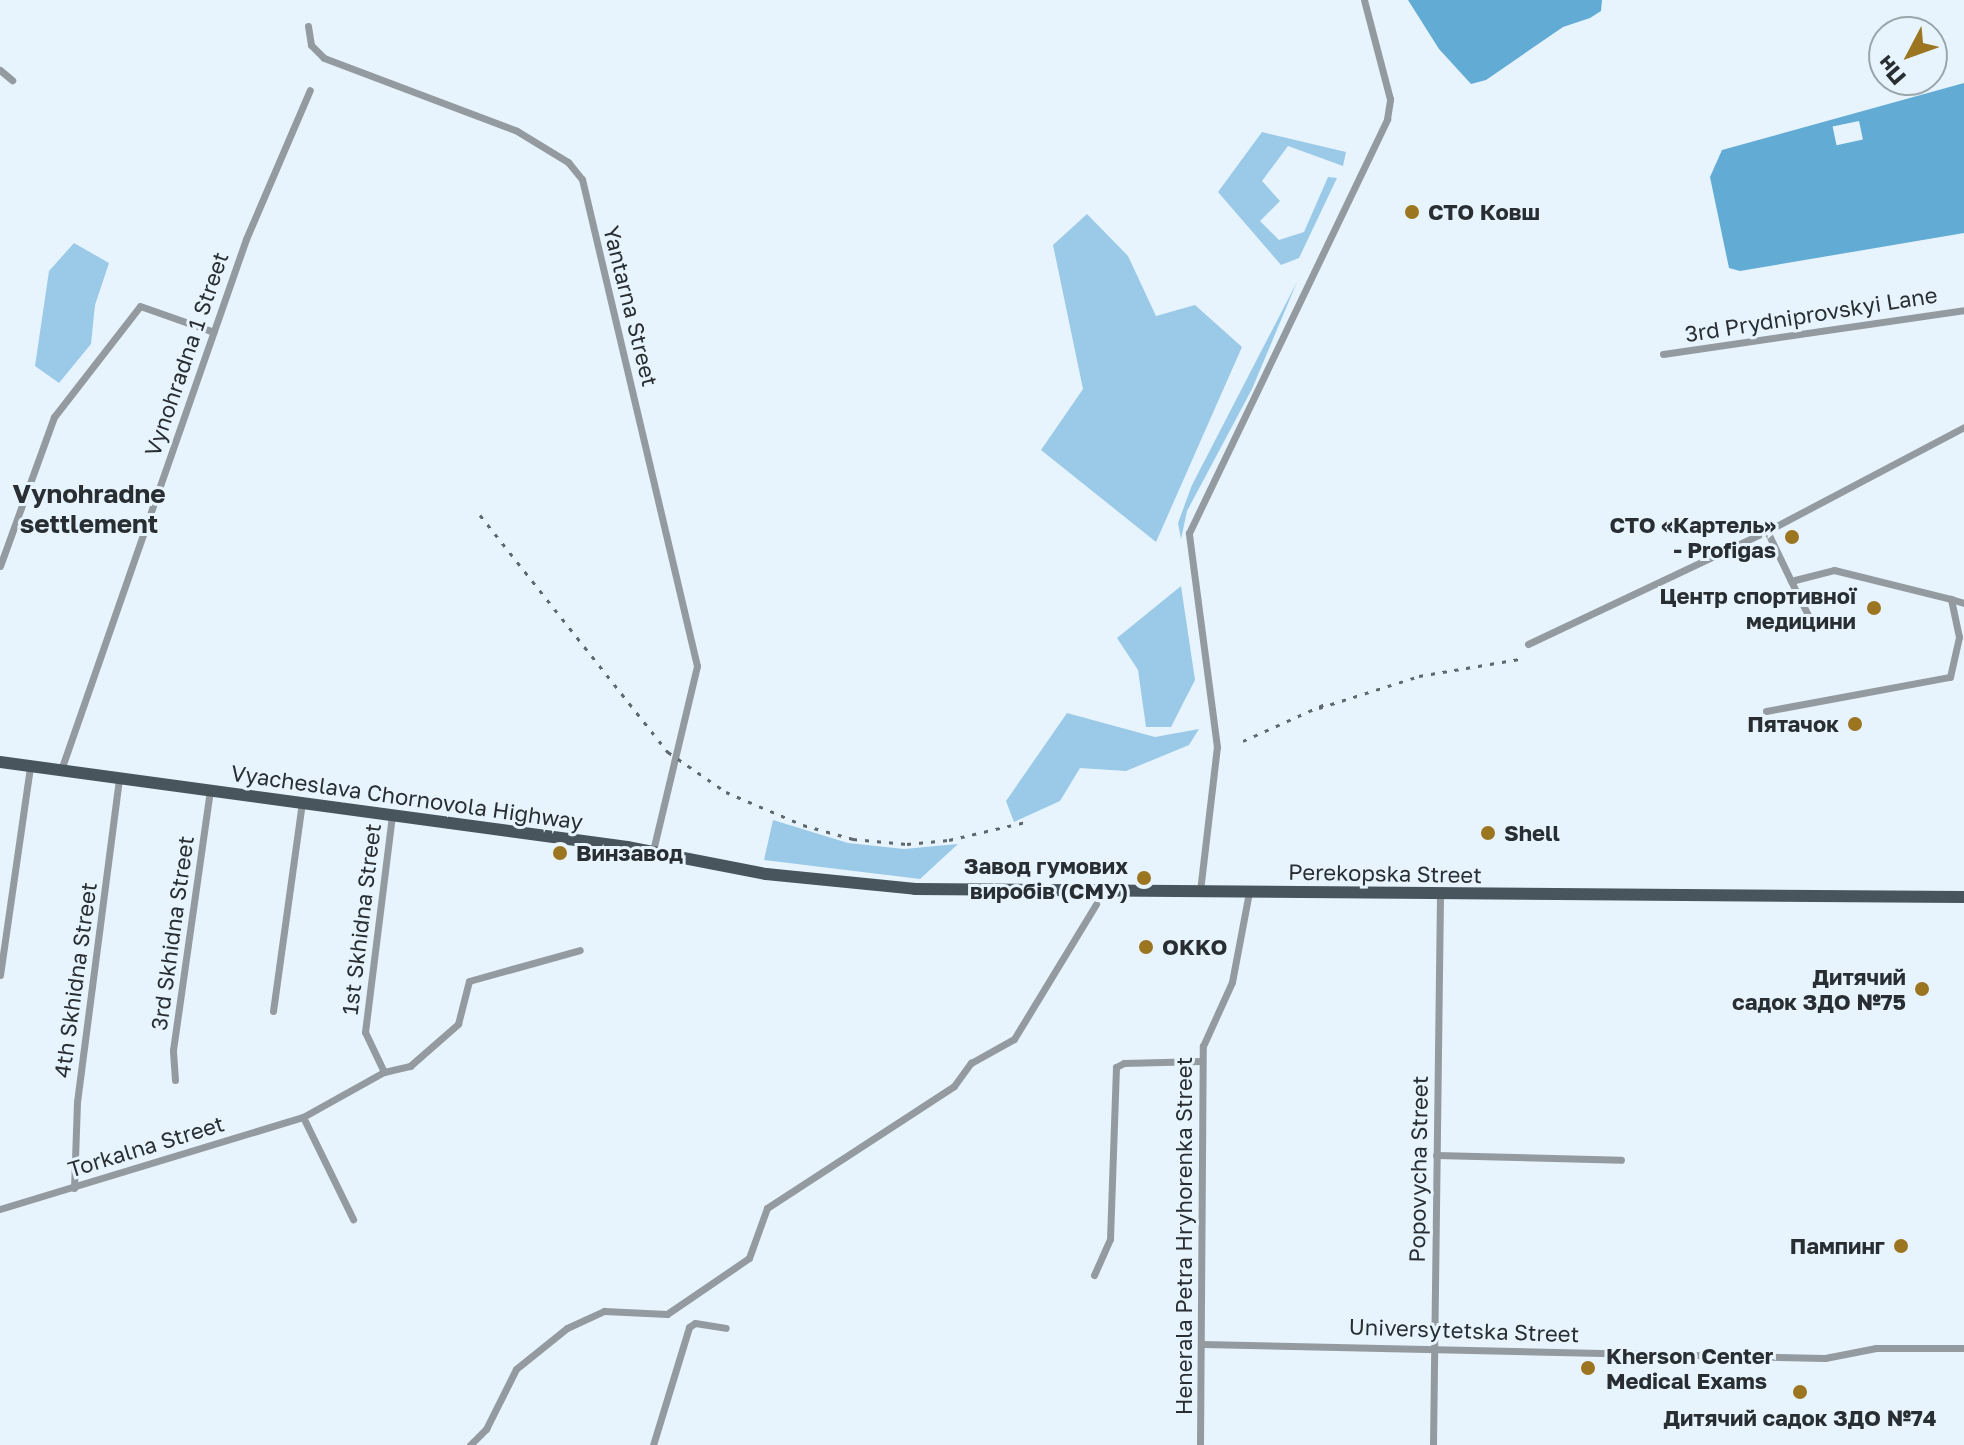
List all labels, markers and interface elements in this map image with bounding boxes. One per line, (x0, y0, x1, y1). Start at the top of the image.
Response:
north arrow (1868, 16, 1948, 96)
text: Пн (1871, 51, 1911, 91)
place label: СТО Ковш (1428, 199, 1540, 225)
marker: СТО Ковш (1403, 203, 1421, 221)
street label: Yantarna Street (598, 223, 664, 389)
street label: Vynohradna 1 Street (139, 248, 233, 460)
street label: 3rd Prydniprovskyi Lane (1683, 281, 1939, 347)
district label: Vynohradne settlement (12, 478, 166, 540)
place label: СТО «Картель» - Profigas (1609, 511, 1776, 562)
marker: СТО «Картель» - Profigas (1783, 528, 1801, 546)
place label: Центр спортивної медицини (1659, 582, 1856, 634)
marker: Центр спортивної медицини (1863, 597, 1885, 619)
place label: Пятачок (1747, 711, 1839, 737)
marker: Пятачок (1846, 715, 1864, 733)
street label: Vyacheslava Chornovola Highway (229, 759, 585, 835)
place label: Shell (1504, 820, 1560, 846)
street label: 1st Skhidna Street (336, 822, 386, 1016)
marker: Shell (1479, 824, 1497, 842)
street label: 3rd Skhidna Street (145, 834, 199, 1032)
place label: Винзавод (576, 840, 683, 866)
marker: Винзавод (551, 844, 569, 862)
place label: Завод гумових виробів (СМУ) (964, 852, 1128, 904)
street label: Perekopska Street (1288, 858, 1482, 888)
marker: Завод гумових виробів (СМУ) (1135, 869, 1153, 887)
street label: 4th Skhidna Street (48, 880, 102, 1080)
place label: OKKO (1162, 934, 1227, 960)
marker: OKKO (1137, 938, 1155, 956)
place label: Дитячий садок ЗДО №75 (1732, 963, 1906, 1014)
marker: Дитячий садок ЗДО №75 (1913, 980, 1931, 998)
street label: Henerala Petra Hryhorenka Street (1171, 1057, 1197, 1415)
street label: Popovycha Street (1403, 1075, 1433, 1263)
street label: Torkalna Street (65, 1110, 227, 1182)
place label: Пампинг (1790, 1233, 1885, 1259)
marker: Пампинг (1892, 1237, 1910, 1255)
street label: Universytetska Street (1348, 1313, 1580, 1347)
place label: Kherson Center Medical Exams (1606, 1342, 1773, 1394)
marker: Kherson Center Medical Exams (1577, 1357, 1599, 1379)
marker: Дитячий садок ЗДО №74 (1791, 1383, 1809, 1401)
place label: Дитячий садок ЗДО №74 (1663, 1405, 1937, 1431)

